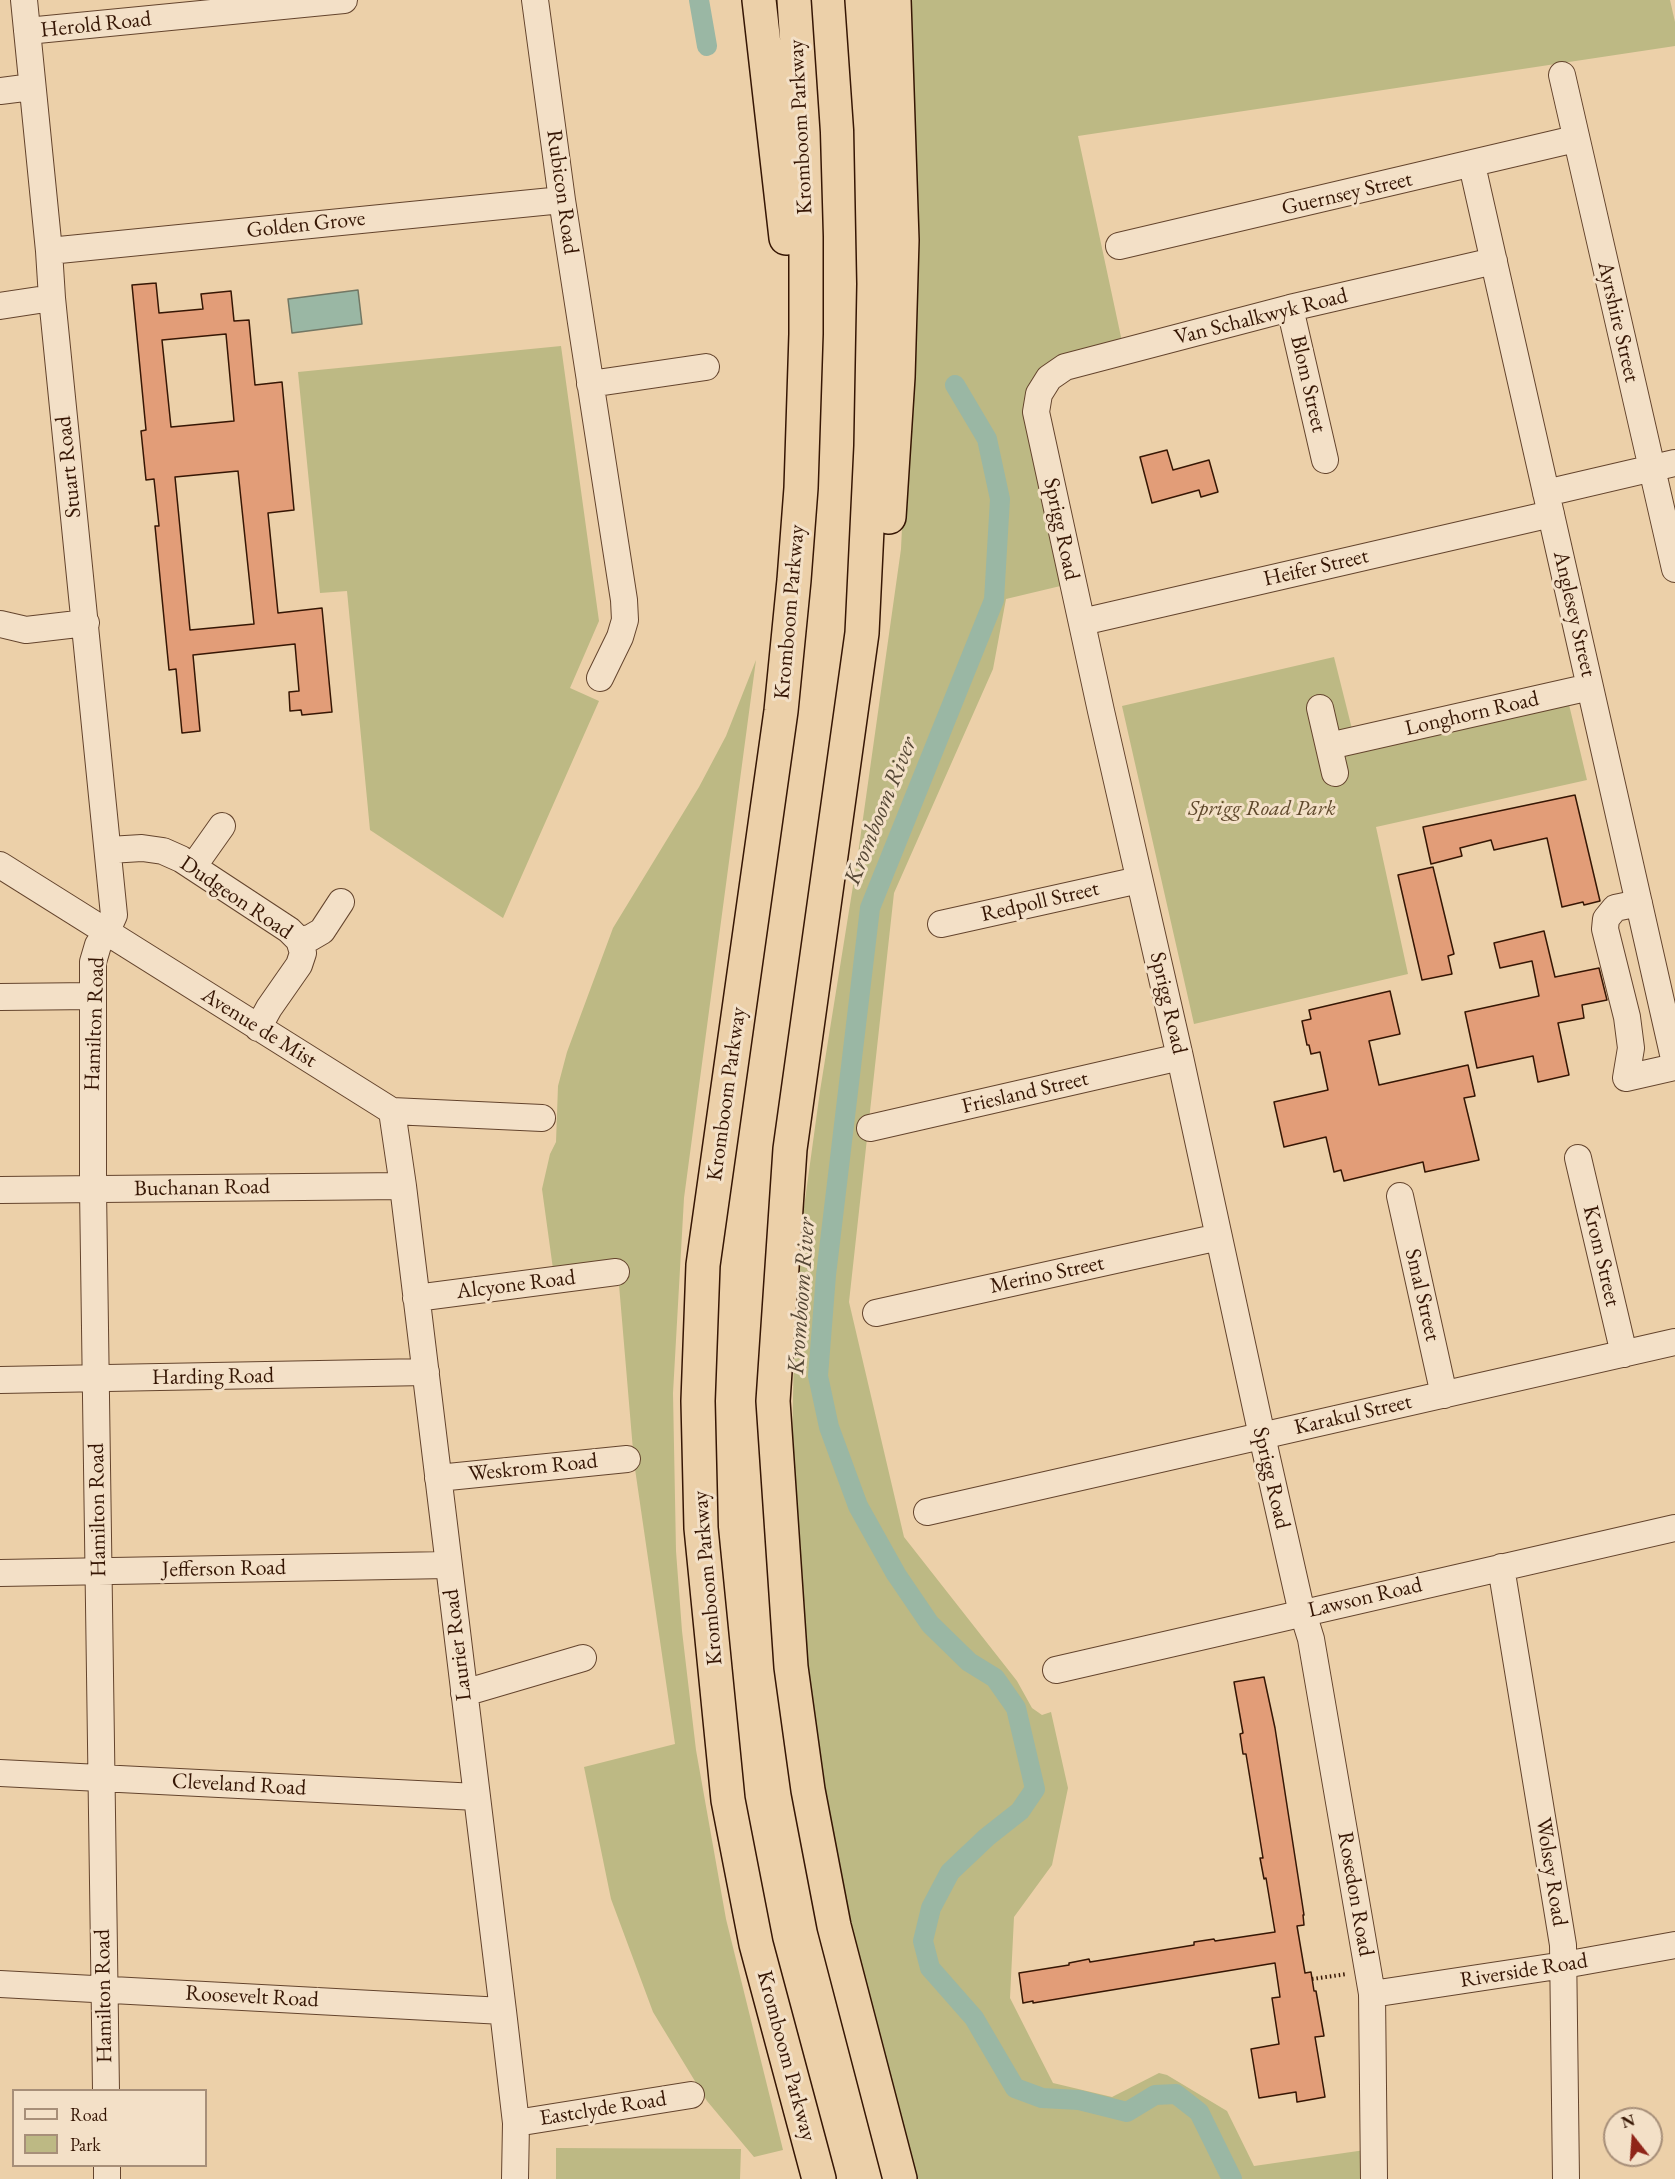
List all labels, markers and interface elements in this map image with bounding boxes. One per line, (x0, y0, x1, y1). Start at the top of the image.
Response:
street label: Herold Road (39, 6, 153, 44)
street label: Kromboom Parkway (783, 39, 819, 215)
street label: Rubicon Road (540, 128, 584, 256)
street label: Guernsey Street (1279, 166, 1415, 222)
street label: Golden Grove (245, 206, 367, 244)
street label: Ayrshire Street (1591, 259, 1645, 385)
street label: Van Schalkwyk Road (1172, 283, 1350, 351)
street label: Blom Street (1284, 333, 1332, 435)
street label: Stuart Road (51, 415, 87, 519)
street label: Sprigg Road (1037, 475, 1085, 583)
street label: Kromboom Parkway (769, 523, 811, 701)
street label: Heifer Street (1261, 543, 1371, 593)
street label: Anglesey Street (1547, 549, 1601, 679)
street label: Longhorn Road (1403, 686, 1541, 742)
water label: Kromboom River (838, 733, 924, 889)
park label: Sprigg Road Park (1188, 796, 1336, 822)
street label: Dudgeon Road (175, 851, 297, 945)
street label: Redpoll Street (978, 876, 1102, 928)
street label: Sprigg Road (1143, 949, 1193, 1057)
street label: Hamilton Road (79, 956, 111, 1092)
street label: Avenue de Mist (197, 982, 321, 1074)
street label: Kromboom Parkway (702, 1005, 752, 1183)
street label: Friesland Street (959, 1066, 1091, 1120)
street label: Buchanan Road (134, 1174, 270, 1202)
street label: Krom Street (1577, 1203, 1625, 1309)
water label: Kromboom River (782, 1217, 822, 1375)
street label: Smal Street (1399, 1246, 1445, 1344)
street label: Merino Street (988, 1250, 1106, 1300)
street label: Alcyone Road (455, 1265, 577, 1305)
street label: Harding Road (152, 1363, 274, 1391)
street label: Karakul Street (1292, 1389, 1414, 1441)
street label: Sprigg Road (1246, 1424, 1296, 1532)
street label: Hamilton Road (84, 1443, 112, 1577)
street label: Weskrom Road (467, 1448, 599, 1488)
street label: Kromboom Parkway (687, 1489, 729, 1667)
street label: Jefferson Road (162, 1555, 286, 1583)
street label: Lawson Road (1305, 1572, 1425, 1624)
street label: Laurier Road (438, 1588, 478, 1702)
street label: Cleveland Road (171, 1768, 307, 1802)
street label: Wolsey Road (1529, 1816, 1573, 1928)
street label: Rosedon Road (1331, 1830, 1379, 1958)
street label: Hamilton Road (90, 1929, 118, 2063)
street label: Riverside Road (1458, 1948, 1590, 1994)
street label: Kromboom Parkway (751, 1968, 821, 2144)
street label: Roosevelt Road (185, 1980, 319, 2014)
street label: Eastclyde Road (538, 2086, 668, 2132)
legend (12, 2089, 207, 2167)
text: Road (70, 2103, 108, 2126)
north arrow (1603, 2107, 1663, 2167)
text: N (1619, 2109, 1637, 2133)
text: Park (70, 2133, 101, 2156)

